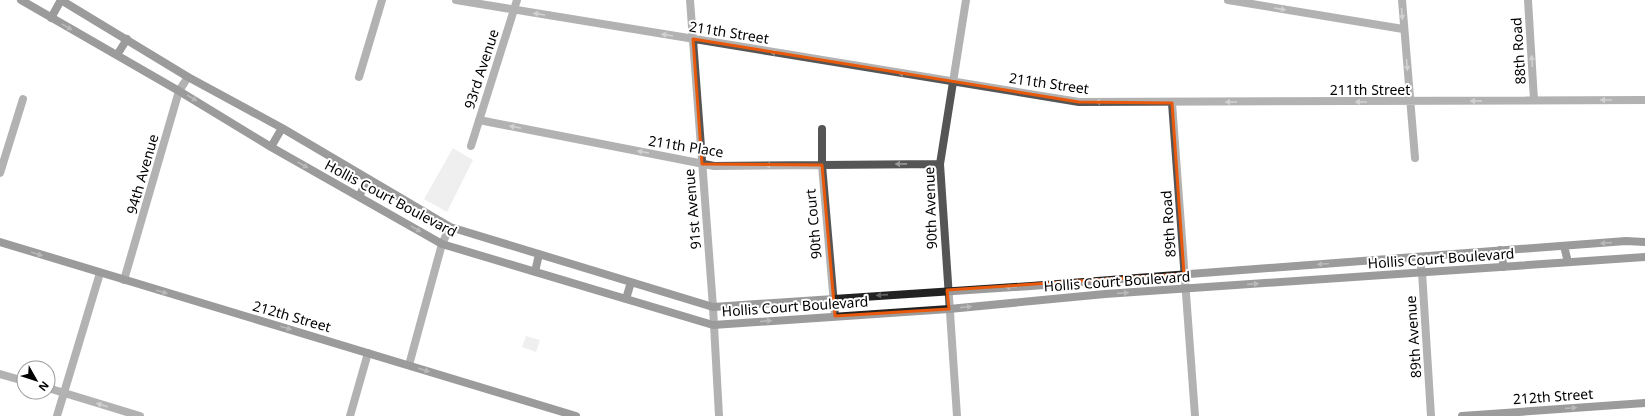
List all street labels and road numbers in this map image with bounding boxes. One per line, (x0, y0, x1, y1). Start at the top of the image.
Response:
street label: 211th Street (688, 16, 770, 48)
street label: 88th Road (1506, 17, 1530, 85)
street label: 93rd Avenue (459, 27, 503, 111)
street label: 211th Street (1008, 68, 1090, 98)
street label: 211th Street (1330, 80, 1410, 99)
street label: 211th Place (647, 131, 725, 161)
street label: 94th Avenue (121, 132, 163, 216)
street label: Hollis Court Boulevard (322, 155, 460, 241)
street label: 90th Avenue (919, 166, 941, 250)
street label: 91st Avenue (679, 168, 705, 250)
street label: 90th Court (800, 188, 826, 260)
street label: 89th Road (1156, 190, 1180, 258)
street label: Hollis Court Boulevard (1367, 243, 1515, 273)
street label: Hollis Court Boulevard (1043, 266, 1191, 296)
street label: Hollis Court Boulevard (721, 291, 869, 321)
street label: 89th Avenue (1401, 295, 1425, 379)
street label: 212th Street (251, 296, 333, 336)
street label: 212th Street (1512, 384, 1594, 408)

